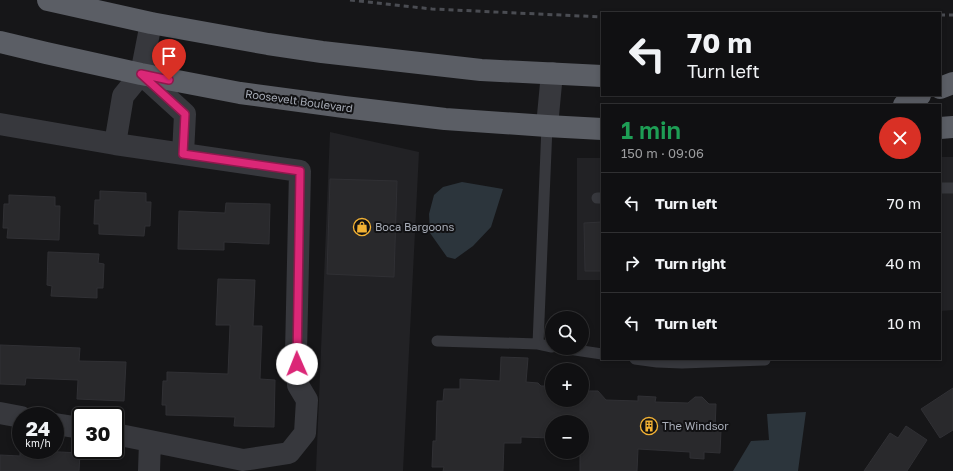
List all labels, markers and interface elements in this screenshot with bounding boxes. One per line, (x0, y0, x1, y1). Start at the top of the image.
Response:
text: 70 m (687, 26, 752, 59)
icon: left (621, 28, 673, 80)
pin (152, 39, 186, 80)
icon: arrive (158, 45, 180, 67)
text: Turn left (687, 60, 760, 82)
street label: Roosevelt Boulevard (244, 87, 354, 114)
text: 1 min (621, 115, 681, 144)
button: close (879, 117, 921, 159)
text: 150 m · 09:06 (621, 145, 704, 161)
icon: left (621, 192, 643, 214)
text: Turn left (655, 194, 717, 212)
text: 70 m (887, 194, 921, 212)
shop icon: Boca Bargoons (352, 217, 372, 237)
place label: Boca Bargoons (375, 220, 454, 233)
icon: right (621, 252, 643, 274)
text: Turn right (655, 254, 726, 272)
text: 40 m (886, 254, 921, 272)
map controls (545, 311, 589, 459)
button: search (545, 311, 589, 355)
icon: left (621, 312, 643, 334)
text: Turn left (655, 314, 717, 332)
text: 10 m (887, 314, 921, 332)
position arrow (276, 343, 318, 385)
button: + (545, 363, 589, 407)
speed limit sign: 30 (72, 407, 124, 459)
button: − (545, 415, 589, 459)
text: 24 (26, 416, 50, 440)
building icon: The Windsor (639, 416, 659, 436)
place label: The Windsor (662, 419, 729, 432)
text: km/h (25, 437, 51, 449)

